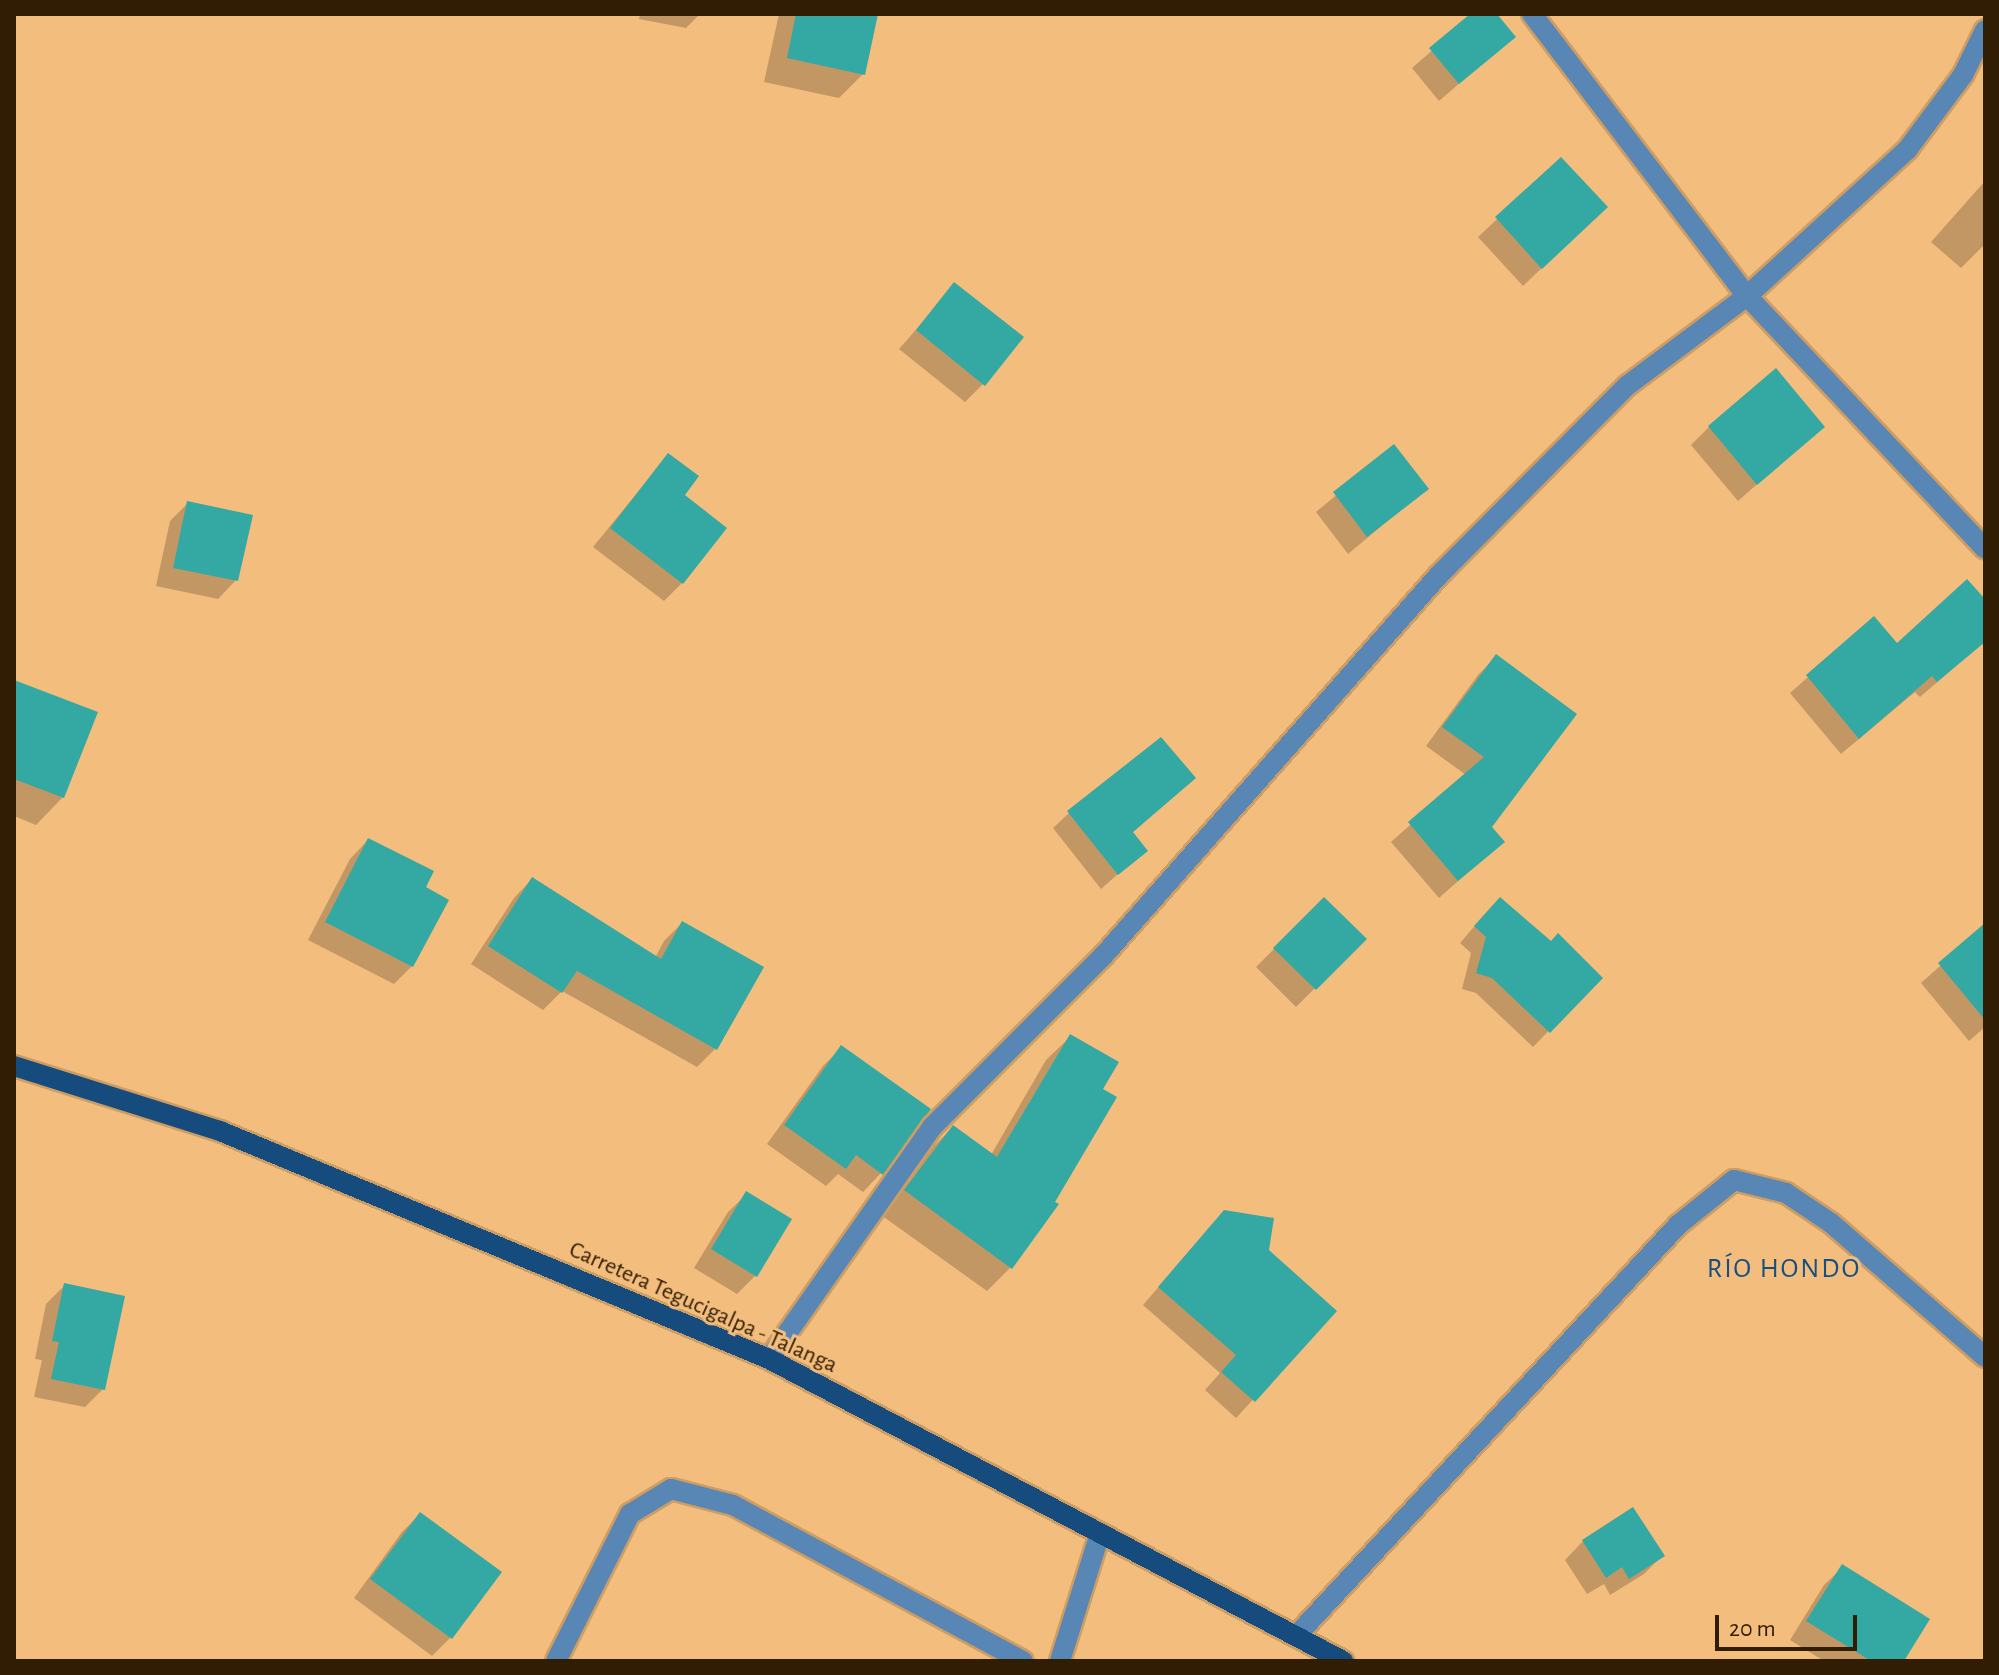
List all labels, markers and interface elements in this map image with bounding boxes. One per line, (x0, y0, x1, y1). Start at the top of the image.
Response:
street label: Carretera Tegucigalpa - Talanga (564, 1236, 842, 1380)
district label: RÍO HONDO (1707, 1252, 1861, 1286)
scale bar (1719, 1599, 1861, 1649)
text: 20 m (1729, 1617, 1776, 1641)

